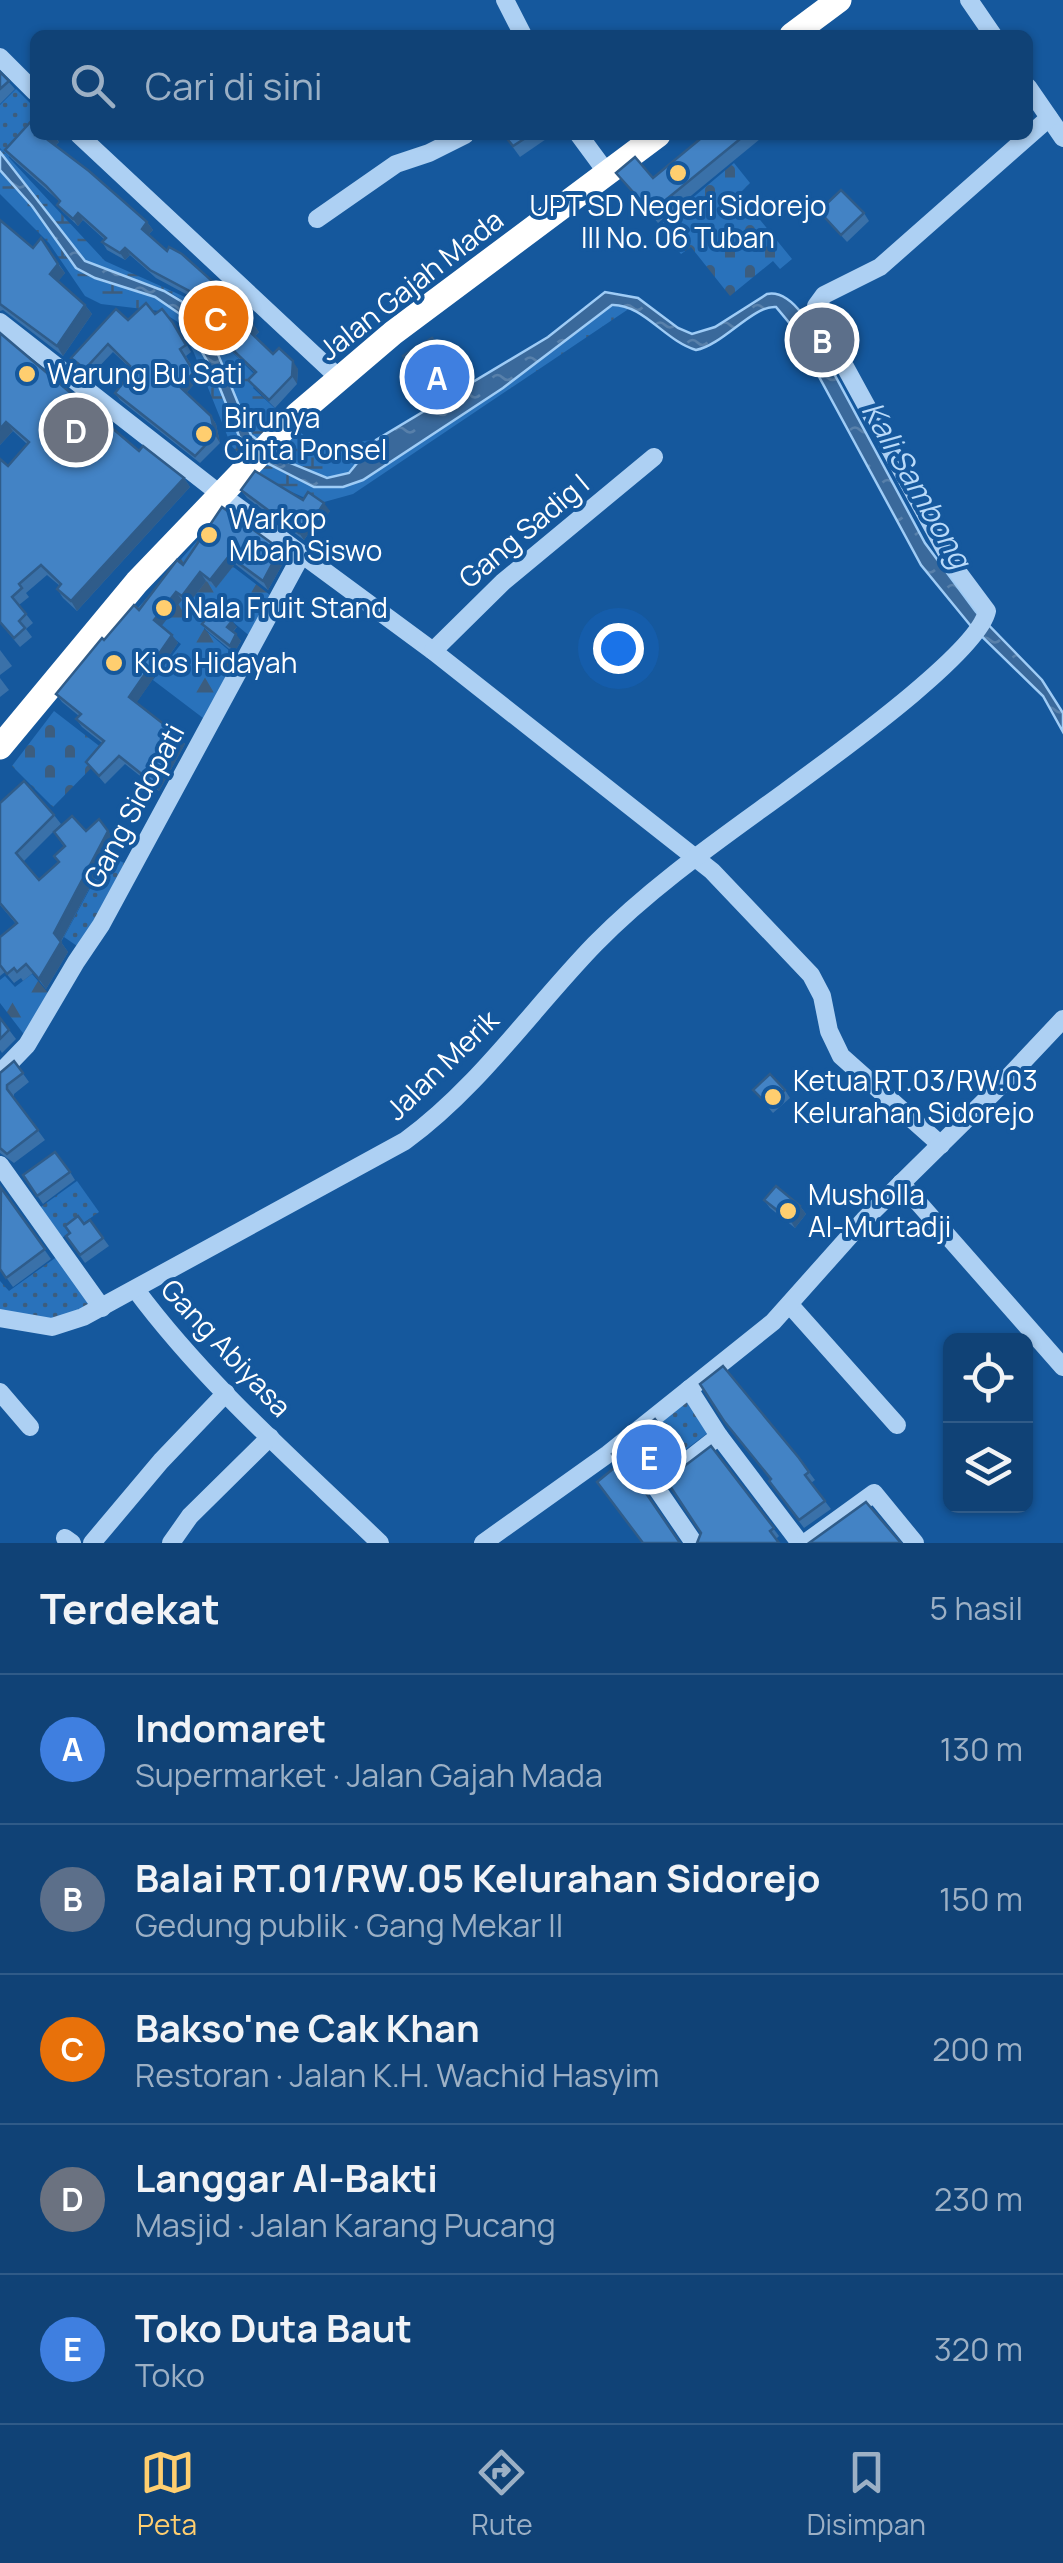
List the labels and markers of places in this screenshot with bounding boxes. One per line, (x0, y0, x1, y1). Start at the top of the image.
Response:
marker: UPT SD Negeri Sidorejo III No. 06 Tuban (667, 162, 689, 184)
place label: UPT SD Negeri Sidorejo III No. 06 Tuban (529, 186, 827, 256)
pin: C (184, 280, 248, 356)
pin: B (790, 302, 854, 378)
pin: A (404, 340, 470, 414)
place label: Warung Bu Sati (47, 354, 243, 392)
marker: Warung Bu Sati (16, 363, 38, 385)
pin: D (44, 392, 108, 468)
place label: Birunya Cinta Ponsel (224, 398, 387, 468)
marker: Birunya Cinta Ponsel (193, 423, 215, 445)
place label: Warkop Mbah Siswo (229, 499, 382, 569)
marker: Warkop Mbah Siswo (198, 524, 220, 546)
place label: Nala Fruit Stand (184, 588, 388, 626)
marker: Nala Fruit Stand (153, 597, 175, 619)
place label: Kios Hidayah (134, 643, 297, 681)
marker: Kios Hidayah (103, 652, 125, 674)
place label: Ketua RT.03/RW.03 Kelurahan Sidorejo (793, 1061, 1038, 1131)
marker: Ketua RT.03/RW.03 Kelurahan Sidorejo (762, 1086, 784, 1108)
place label: Musholla Al-Murtadji (808, 1175, 951, 1245)
marker: Musholla Al-Murtadji (777, 1200, 799, 1222)
pin: E (616, 1420, 682, 1494)

